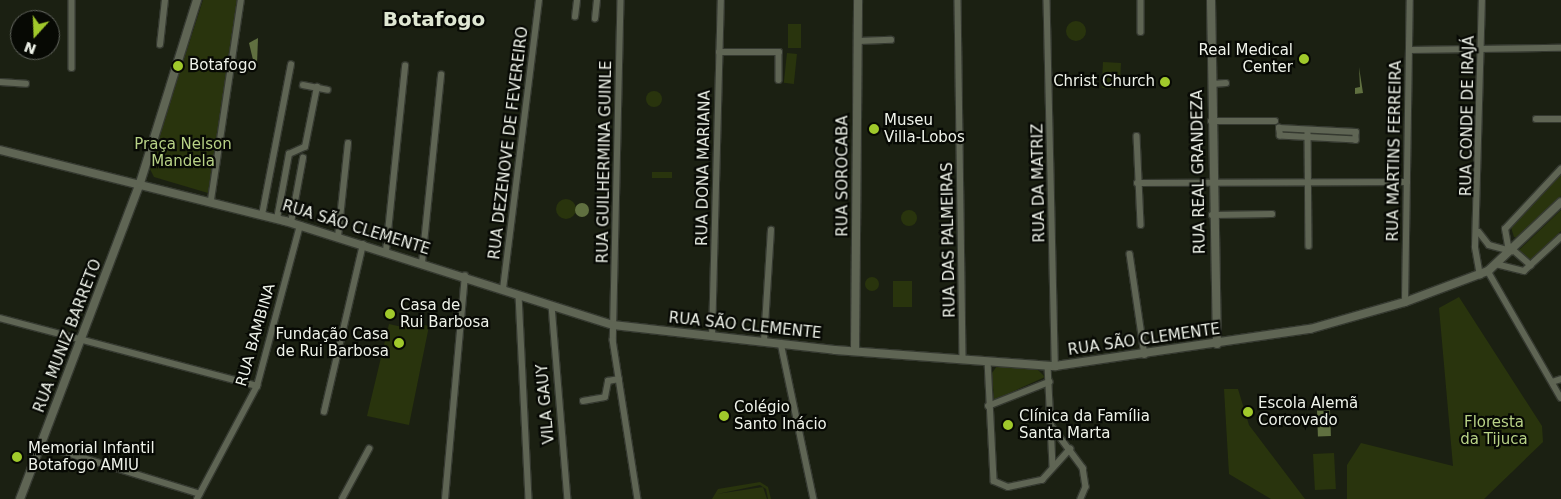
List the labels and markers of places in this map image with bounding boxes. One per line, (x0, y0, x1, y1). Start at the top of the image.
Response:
place label: Real Medical Center (1198, 41, 1293, 76)
marker: Real Medical Center (1297, 52, 1311, 66)
place label: Botafogo (189, 57, 257, 75)
marker: Botafogo (171, 59, 185, 73)
place label: Christ Church (1053, 73, 1155, 91)
marker: Christ Church (1159, 76, 1171, 88)
place label: Museu Villa-Lobos (884, 111, 965, 146)
marker: Museu Villa-Lobos (868, 123, 880, 135)
place label: Casa de Rui Barbosa (400, 296, 490, 331)
marker: Casa de Rui Barbosa (384, 308, 396, 320)
place label: Fundação Casa de Rui Barbosa (275, 325, 389, 360)
marker: Fundação Casa de Rui Barbosa (393, 337, 405, 349)
place label: Escola Alemã Corcovado (1258, 394, 1358, 429)
place label: Colégio Santo Inácio (734, 398, 827, 433)
marker: Escola Alemã Corcovado (1242, 406, 1254, 418)
place label: Clínica da Família Santa Marta (1019, 407, 1150, 442)
marker: Colégio Santo Inácio (718, 410, 730, 422)
marker: Clínica da Família Santa Marta (1001, 418, 1015, 432)
place label: Memorial Infantil Botafogo AMIU (28, 439, 155, 474)
marker: Memorial Infantil Botafogo AMIU (10, 450, 24, 464)

